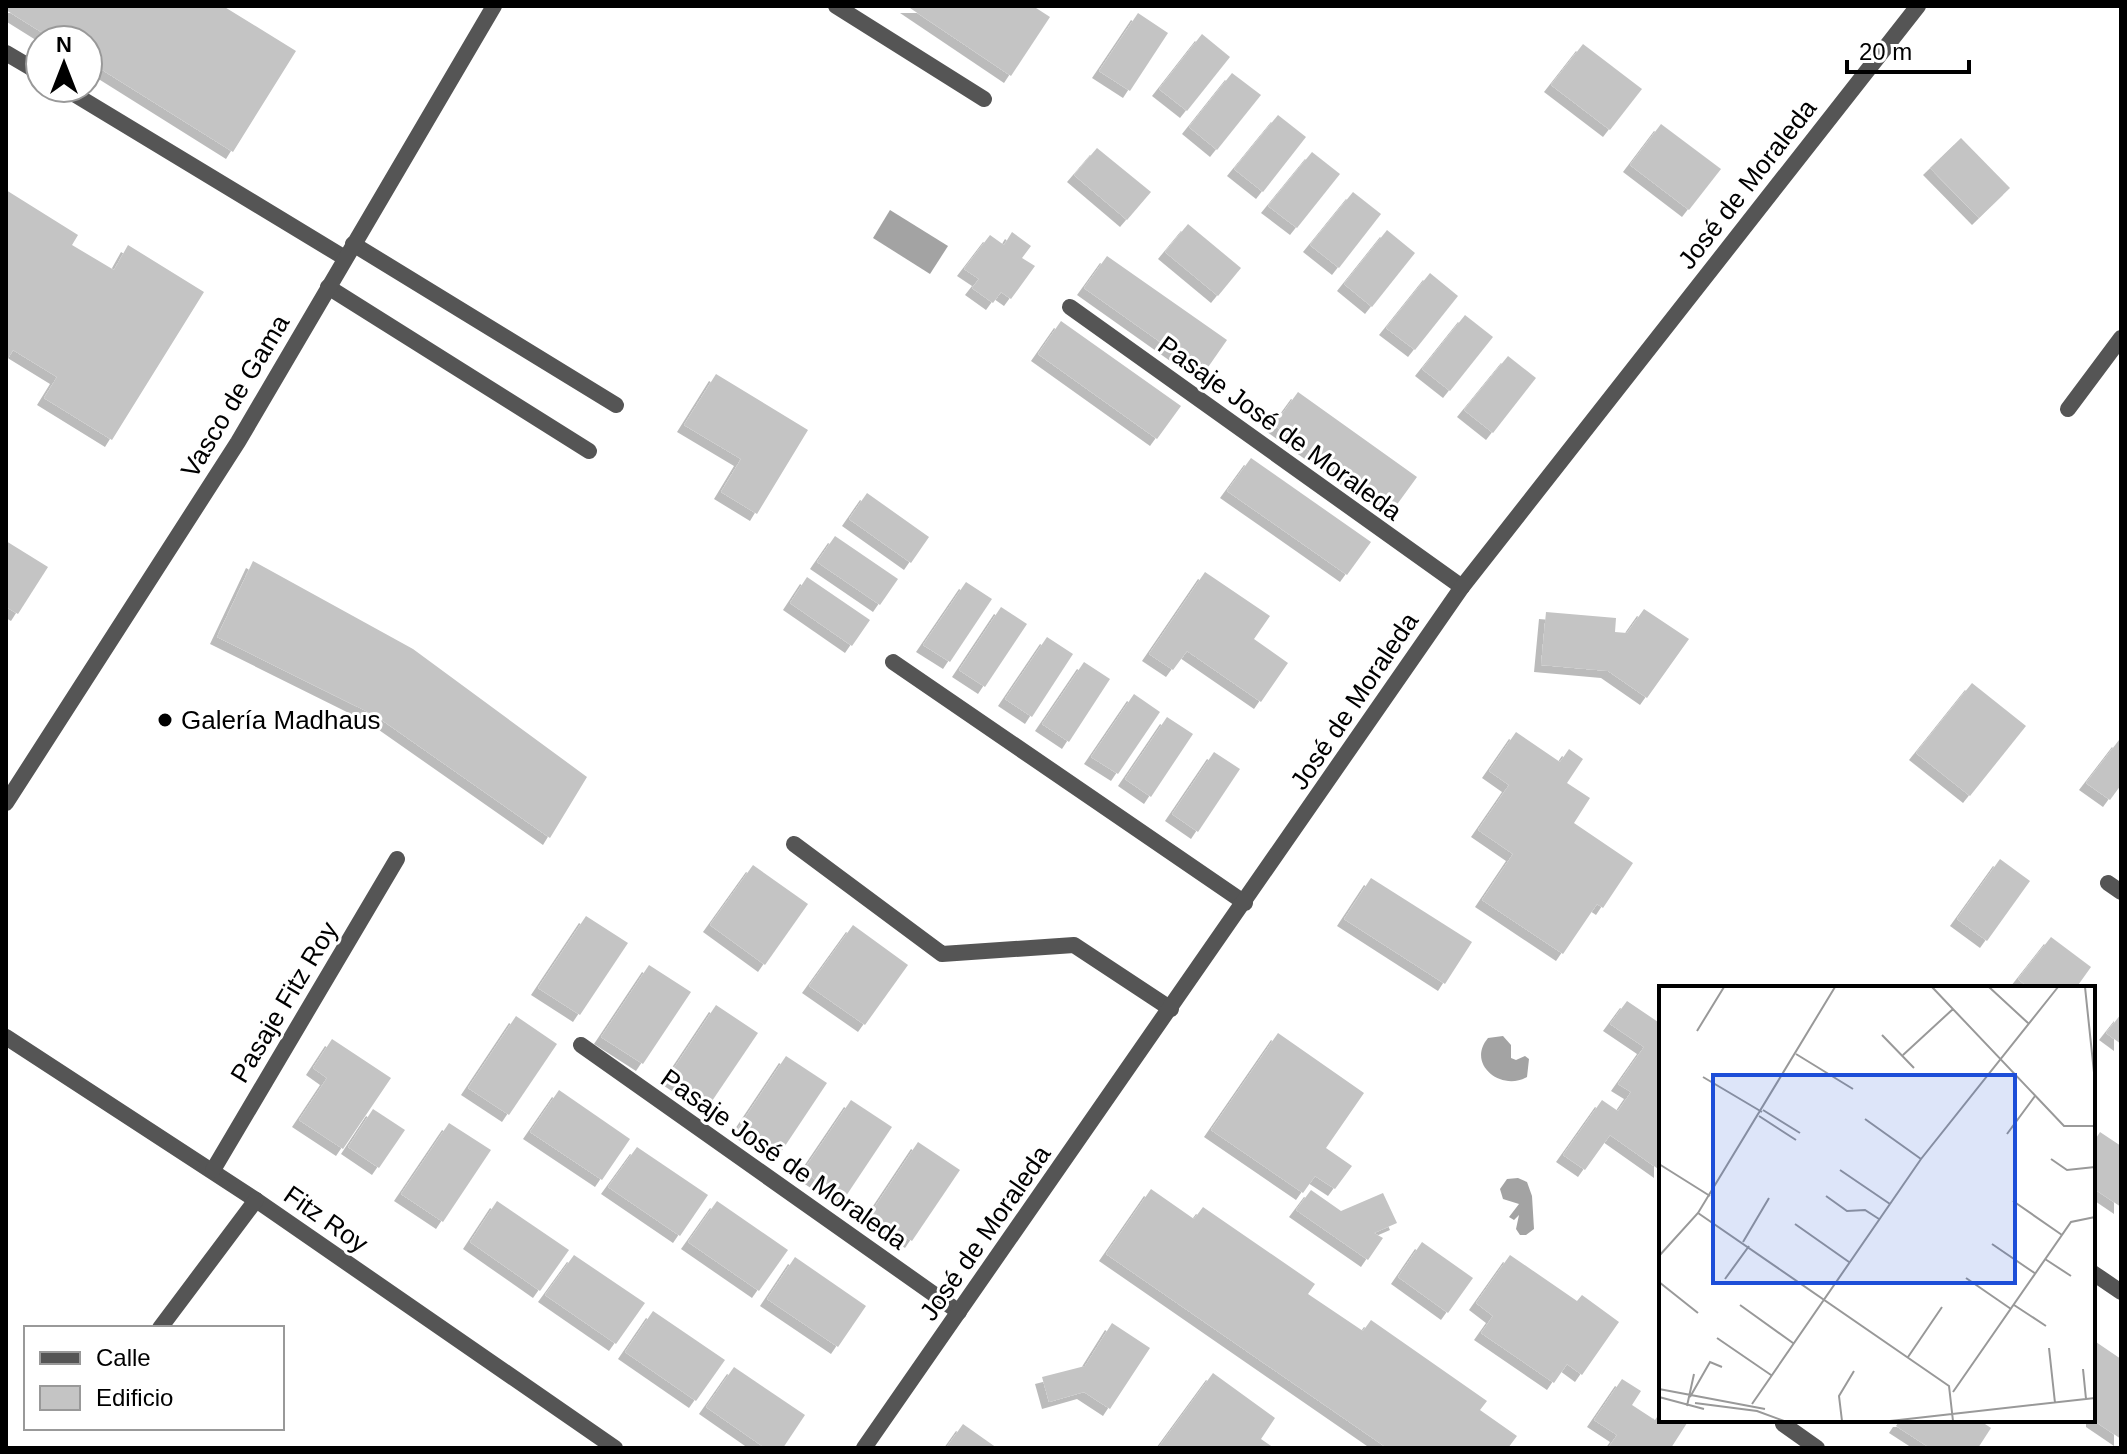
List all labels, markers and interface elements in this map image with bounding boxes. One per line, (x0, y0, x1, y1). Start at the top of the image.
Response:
north arrow (24, 24, 104, 104)
scale bar (1847, 24, 1969, 74)
text: N (56, 32, 72, 57)
text: 20 m (1859, 38, 1912, 65)
street label: José de Moraleda (1672, 93, 1823, 275)
street label: Vasco de Gama (175, 309, 296, 483)
street label: Pasaje José de Moraleda (1152, 330, 1408, 527)
street label: José de Moraleda (1284, 606, 1425, 795)
place label: Galería Madhaus (181, 705, 380, 735)
marker: Galería Madhaus (156, 711, 174, 729)
street label: Pasaje Fitz Roy (224, 916, 344, 1088)
inset map (1659, 986, 2095, 1422)
street label: Pasaje José de Moraleda (655, 1063, 913, 1256)
street label: José de Moraleda (913, 1139, 1057, 1326)
street label: Fitz Roy (278, 1179, 374, 1259)
legend (24, 1326, 284, 1430)
text: Calle (96, 1344, 151, 1371)
text: Edificio (96, 1384, 173, 1411)

